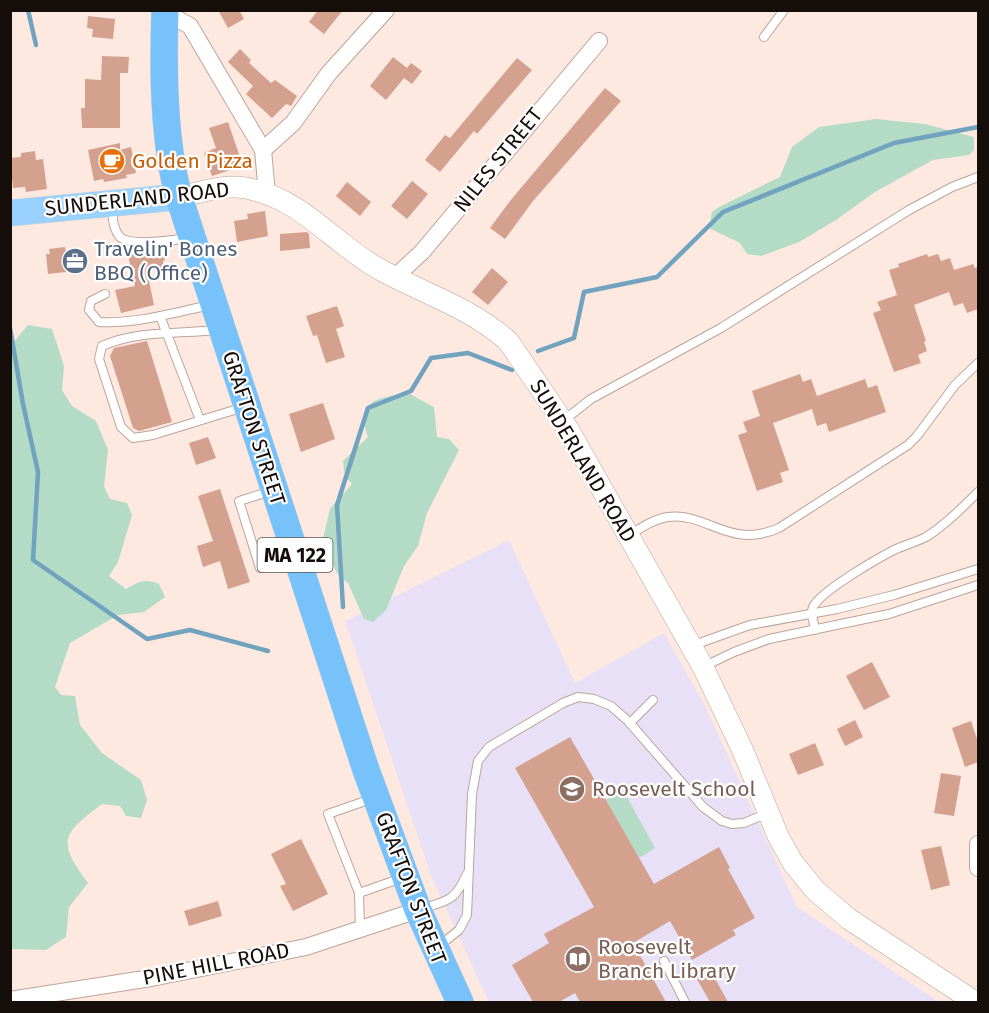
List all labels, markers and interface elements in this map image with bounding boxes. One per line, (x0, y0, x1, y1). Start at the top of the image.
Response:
street label: NILES STREET (448, 102, 548, 217)
cafe icon: Golden Pizza (97, 146, 127, 176)
place label: Golden Pizza (132, 148, 253, 174)
street label: SUNDERLAND ROAD (43, 176, 231, 222)
place label: Travelin' Bones BBQ (Office) (94, 236, 238, 286)
office icon: Travelin' Bones BBQ (Office) (60, 246, 90, 276)
street label: GRAFTON STREET (217, 348, 291, 509)
street label: SUNDERLAND ROAD (524, 375, 642, 547)
road number: MA 122 (258, 538, 332, 572)
school or university icon: Roosevelt School (557, 774, 587, 804)
place label: Roosevelt School (592, 776, 756, 802)
street label: GRAFTON STREET (370, 808, 452, 968)
place label: Roosevelt Branch Library (598, 934, 737, 984)
street label: PINE HILL ROAD (140, 937, 292, 991)
library icon: Roosevelt Branch Library (563, 944, 593, 974)

